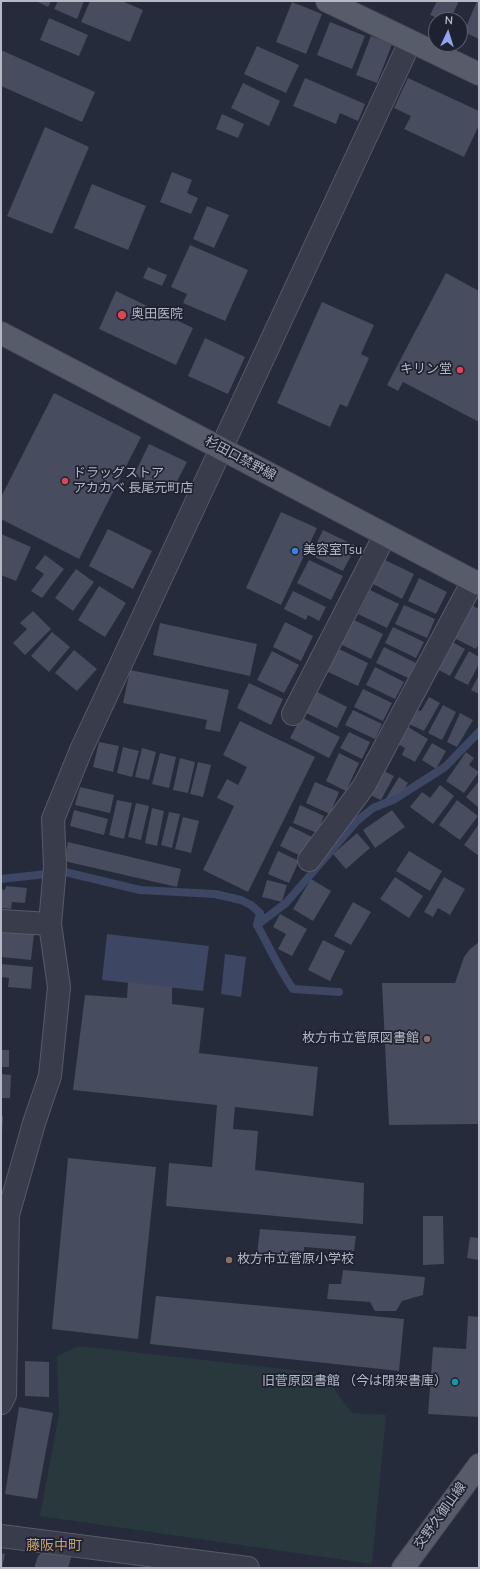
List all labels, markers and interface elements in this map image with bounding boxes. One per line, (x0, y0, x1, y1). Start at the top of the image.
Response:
north arrow (428, 12, 468, 52)
text: N (444, 13, 453, 28)
place label: 奥田医院 (131, 307, 183, 323)
marker: 奥田医院 (116, 309, 128, 321)
place label: キリン堂 (400, 362, 452, 378)
marker: キリン堂 (455, 365, 465, 375)
street label: 杉田口禁野線 (202, 434, 278, 484)
place label: ドラッグストア アカカベ 長尾元町店 (73, 466, 193, 497)
marker: ドラッグストア アカカベ 長尾元町店 (60, 476, 70, 486)
place label: 美容室Tsu (303, 543, 362, 559)
marker: 美容室Tsu (290, 546, 300, 556)
place label: 枚方市立菅原図書館 (302, 1031, 419, 1047)
marker: 枚方市立菅原図書館 (422, 1034, 432, 1044)
place label: 枚方市立菅原小学校 (237, 1252, 354, 1268)
marker: 枚方市立菅原小学校 (224, 1255, 234, 1265)
place label: 旧菅原図書館 （今は閉架書庫） (262, 1374, 447, 1390)
marker: 旧菅原図書館 （今は閉架書庫） (450, 1377, 460, 1387)
street label: 交野久御山線 (412, 1480, 470, 1552)
district label: 藤阪中町 (26, 1539, 82, 1555)

